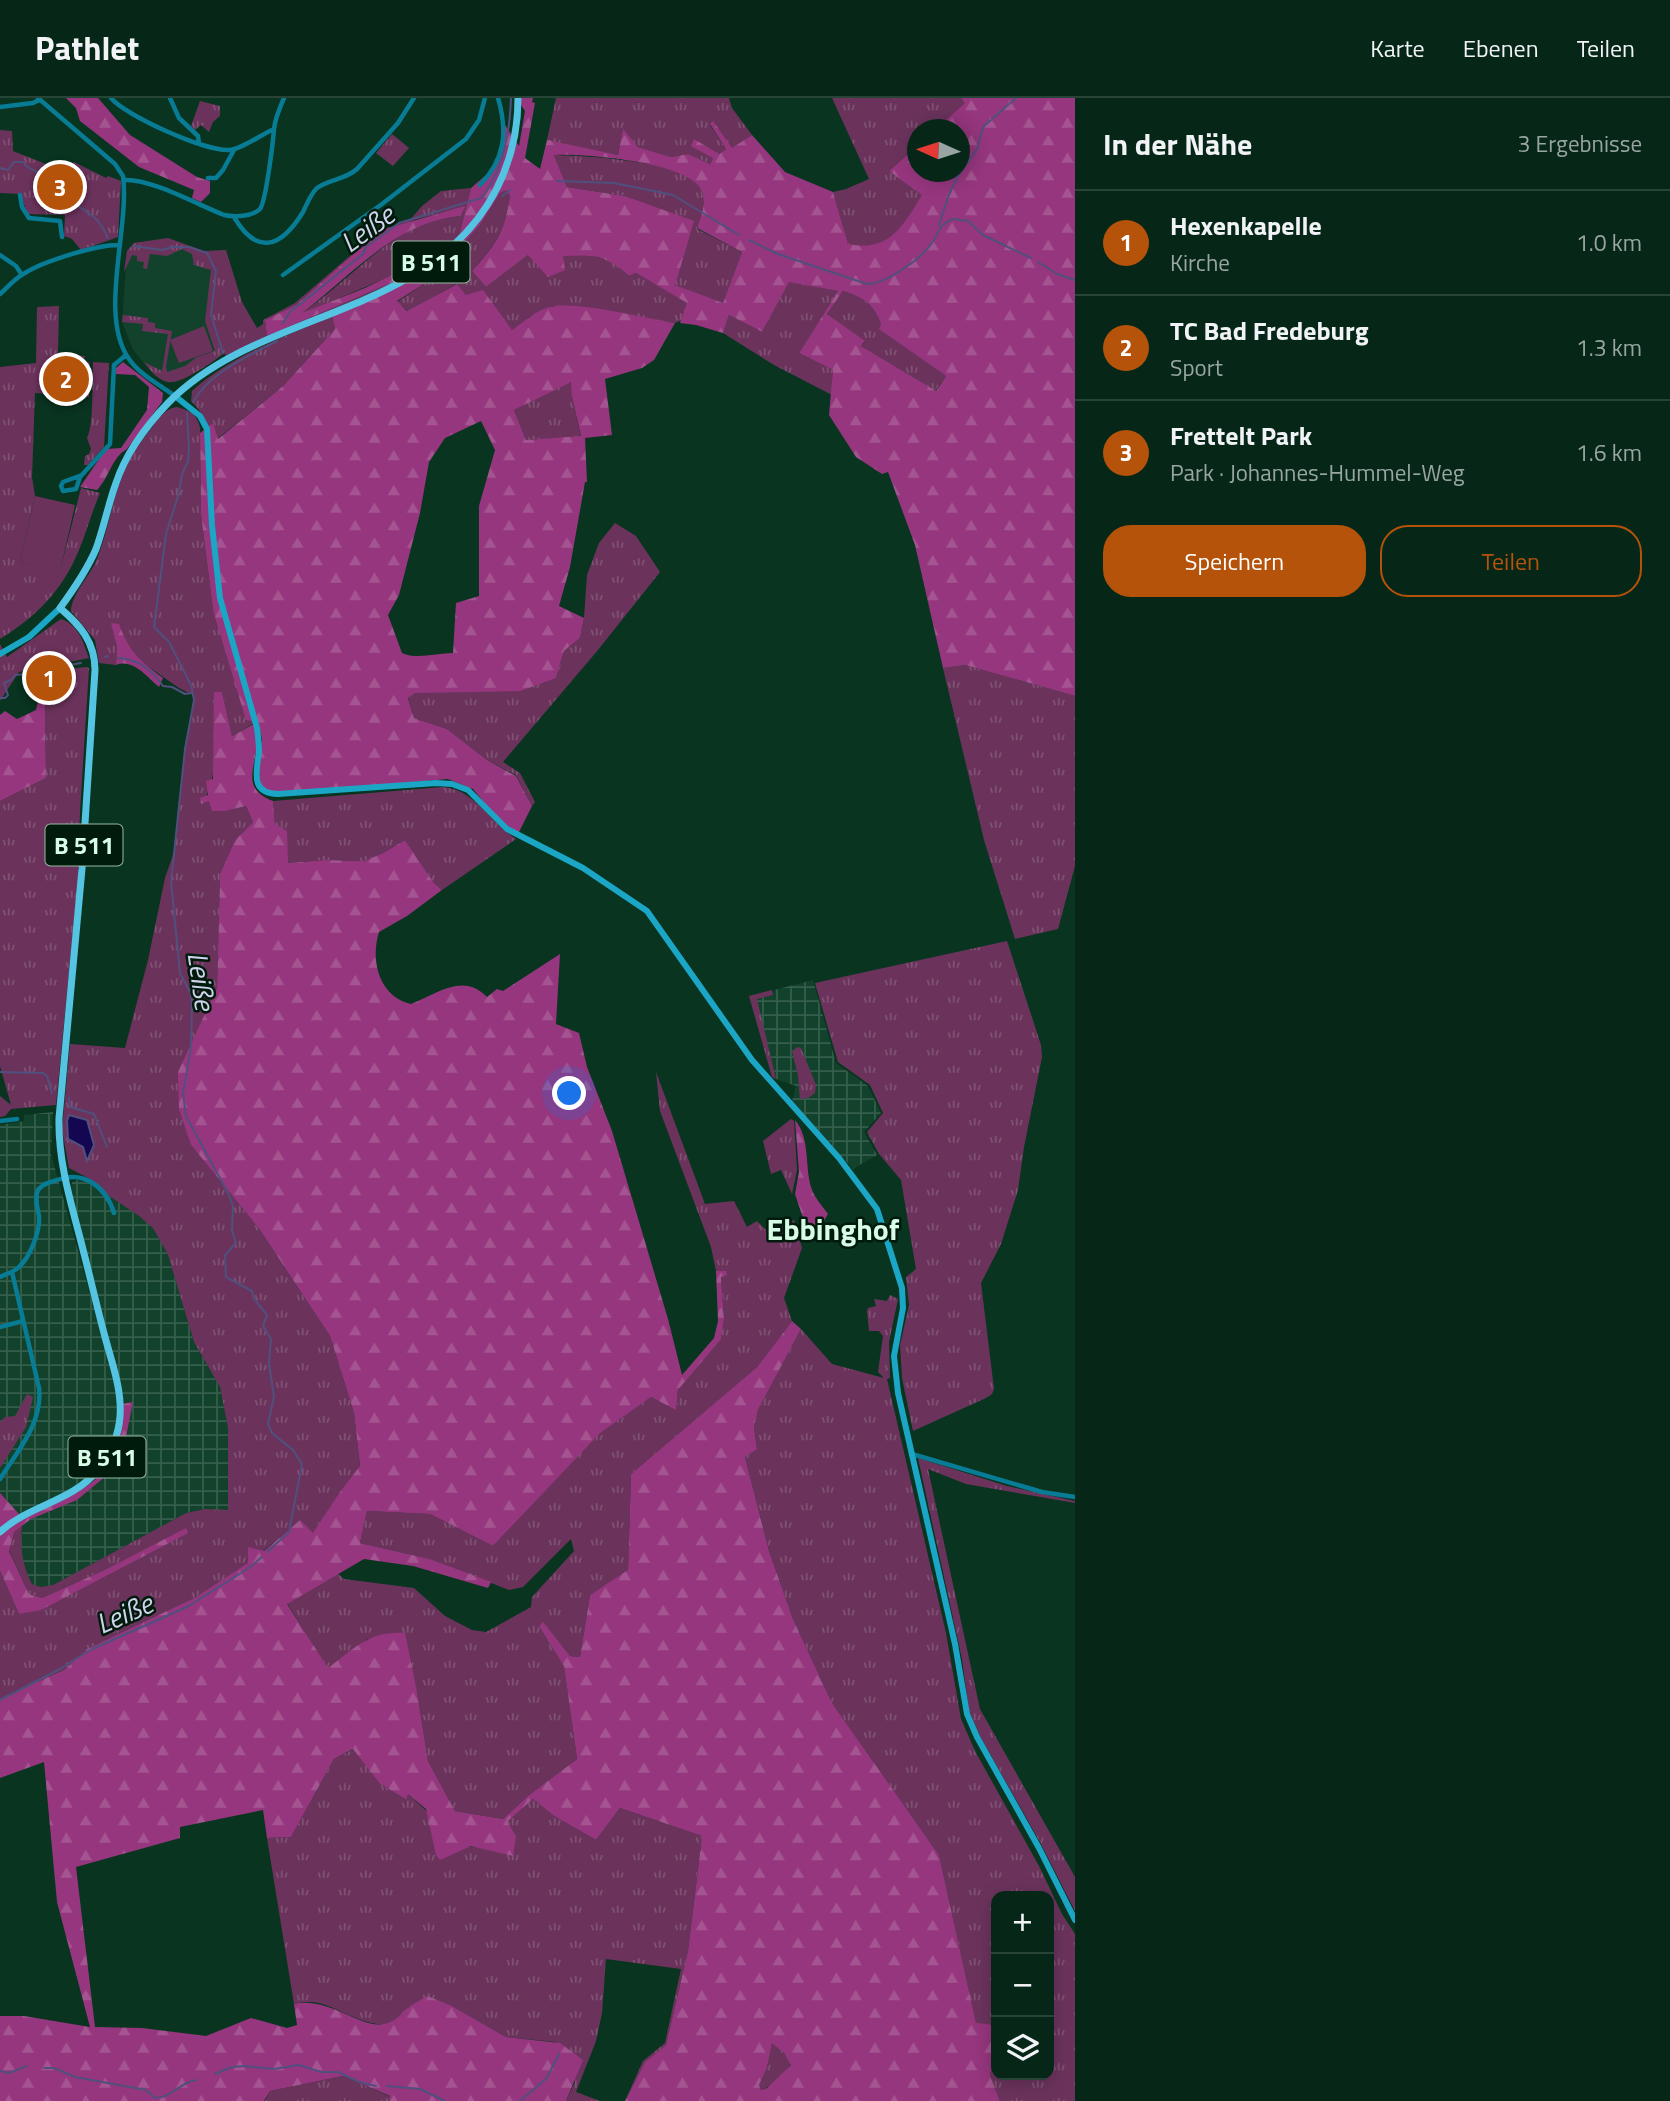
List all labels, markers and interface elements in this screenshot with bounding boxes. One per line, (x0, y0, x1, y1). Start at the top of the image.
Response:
text: Pathlet (35, 23, 139, 73)
text: Karte (1370, 30, 1425, 66)
text: Ebenen (1463, 30, 1539, 66)
text: Teilen (1577, 30, 1635, 66)
north arrow (907, 119, 970, 182)
text: In der Nähe (1103, 121, 1252, 167)
text: 3 Ergebnisse (1518, 126, 1642, 161)
pin: 3 (37, 161, 83, 213)
water label: Leiße (331, 192, 405, 263)
text: Hexenkapelle (1170, 206, 1322, 245)
text: 1 (1120, 225, 1132, 260)
text: 1.0 km (1576, 225, 1642, 260)
road number: B 511 (392, 242, 470, 282)
text: Kirche (1170, 245, 1230, 280)
text: TC Bad Fredeburg (1170, 311, 1369, 350)
text: 2 (1120, 330, 1132, 365)
text: 1.3 km (1576, 330, 1642, 365)
text: Sport (1170, 350, 1223, 385)
pin: 2 (43, 353, 89, 405)
text: Frettelt Park (1170, 416, 1312, 455)
text: 3 (1120, 435, 1132, 470)
text: 1.6 km (1576, 435, 1642, 470)
text: Park · Johannes-Hummel-Weg (1170, 455, 1465, 490)
button: Speichern (1103, 525, 1366, 597)
button: Teilen (1380, 525, 1642, 597)
pin: 1 (26, 652, 72, 704)
road number: B 511 (46, 824, 122, 866)
water label: Leiße (177, 949, 228, 1015)
your location (552, 1076, 586, 1110)
district label: Ebbinghof (767, 1206, 900, 1252)
road number: B 511 (68, 1436, 146, 1478)
water label: Leiße (89, 1581, 161, 1645)
map controls (991, 1891, 1054, 2080)
button: + (991, 1891, 1054, 1954)
button: − (991, 1954, 1054, 2017)
button: layers (991, 2017, 1054, 2080)

